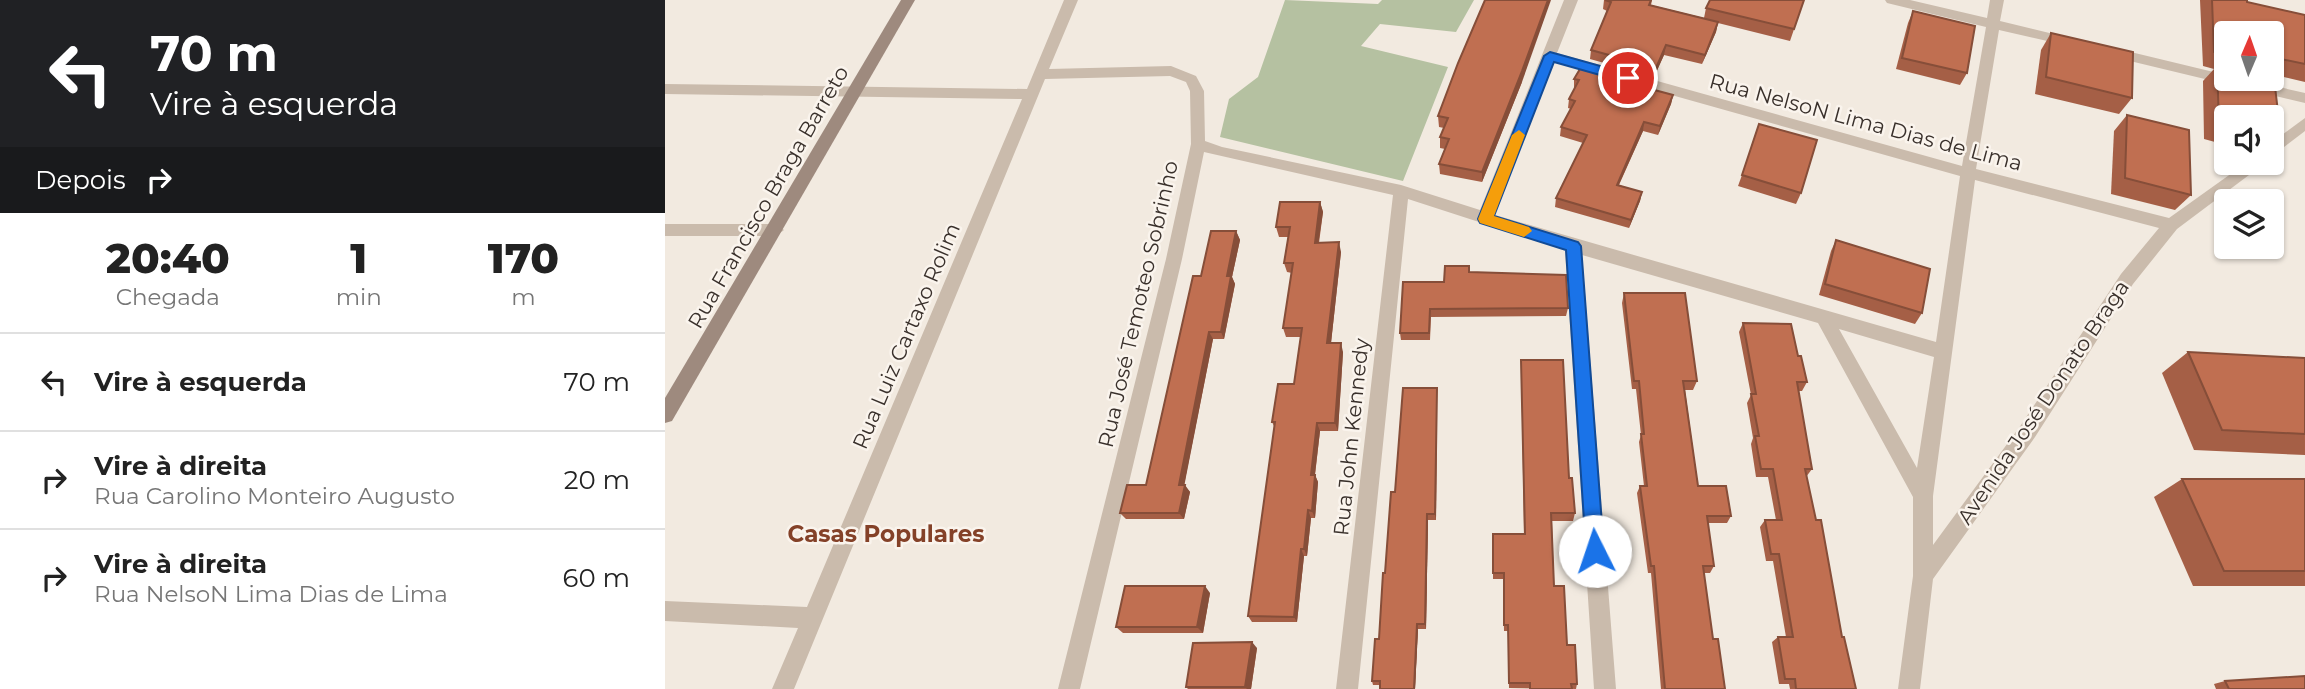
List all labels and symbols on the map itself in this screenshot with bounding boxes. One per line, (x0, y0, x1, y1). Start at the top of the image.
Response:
north arrow (2214, 21, 2284, 91)
pin (1598, 48, 1658, 108)
street label: Rua Francisco Braga Barreto (682, 61, 854, 333)
street label: Rua NelsoN Lima Dias de Lima (1707, 68, 2025, 176)
street label: Rua José Temoteo Sobrinho (1093, 158, 1183, 450)
street label: Rua Luiz Cartaxo Rolim (847, 219, 965, 453)
street label: Avenida José Donato Braga (1952, 275, 2134, 529)
street label: Rua John Kennedy (1328, 336, 1374, 537)
position arrow (1558, 514, 1632, 588)
district label: Casas Populares (788, 520, 984, 548)

